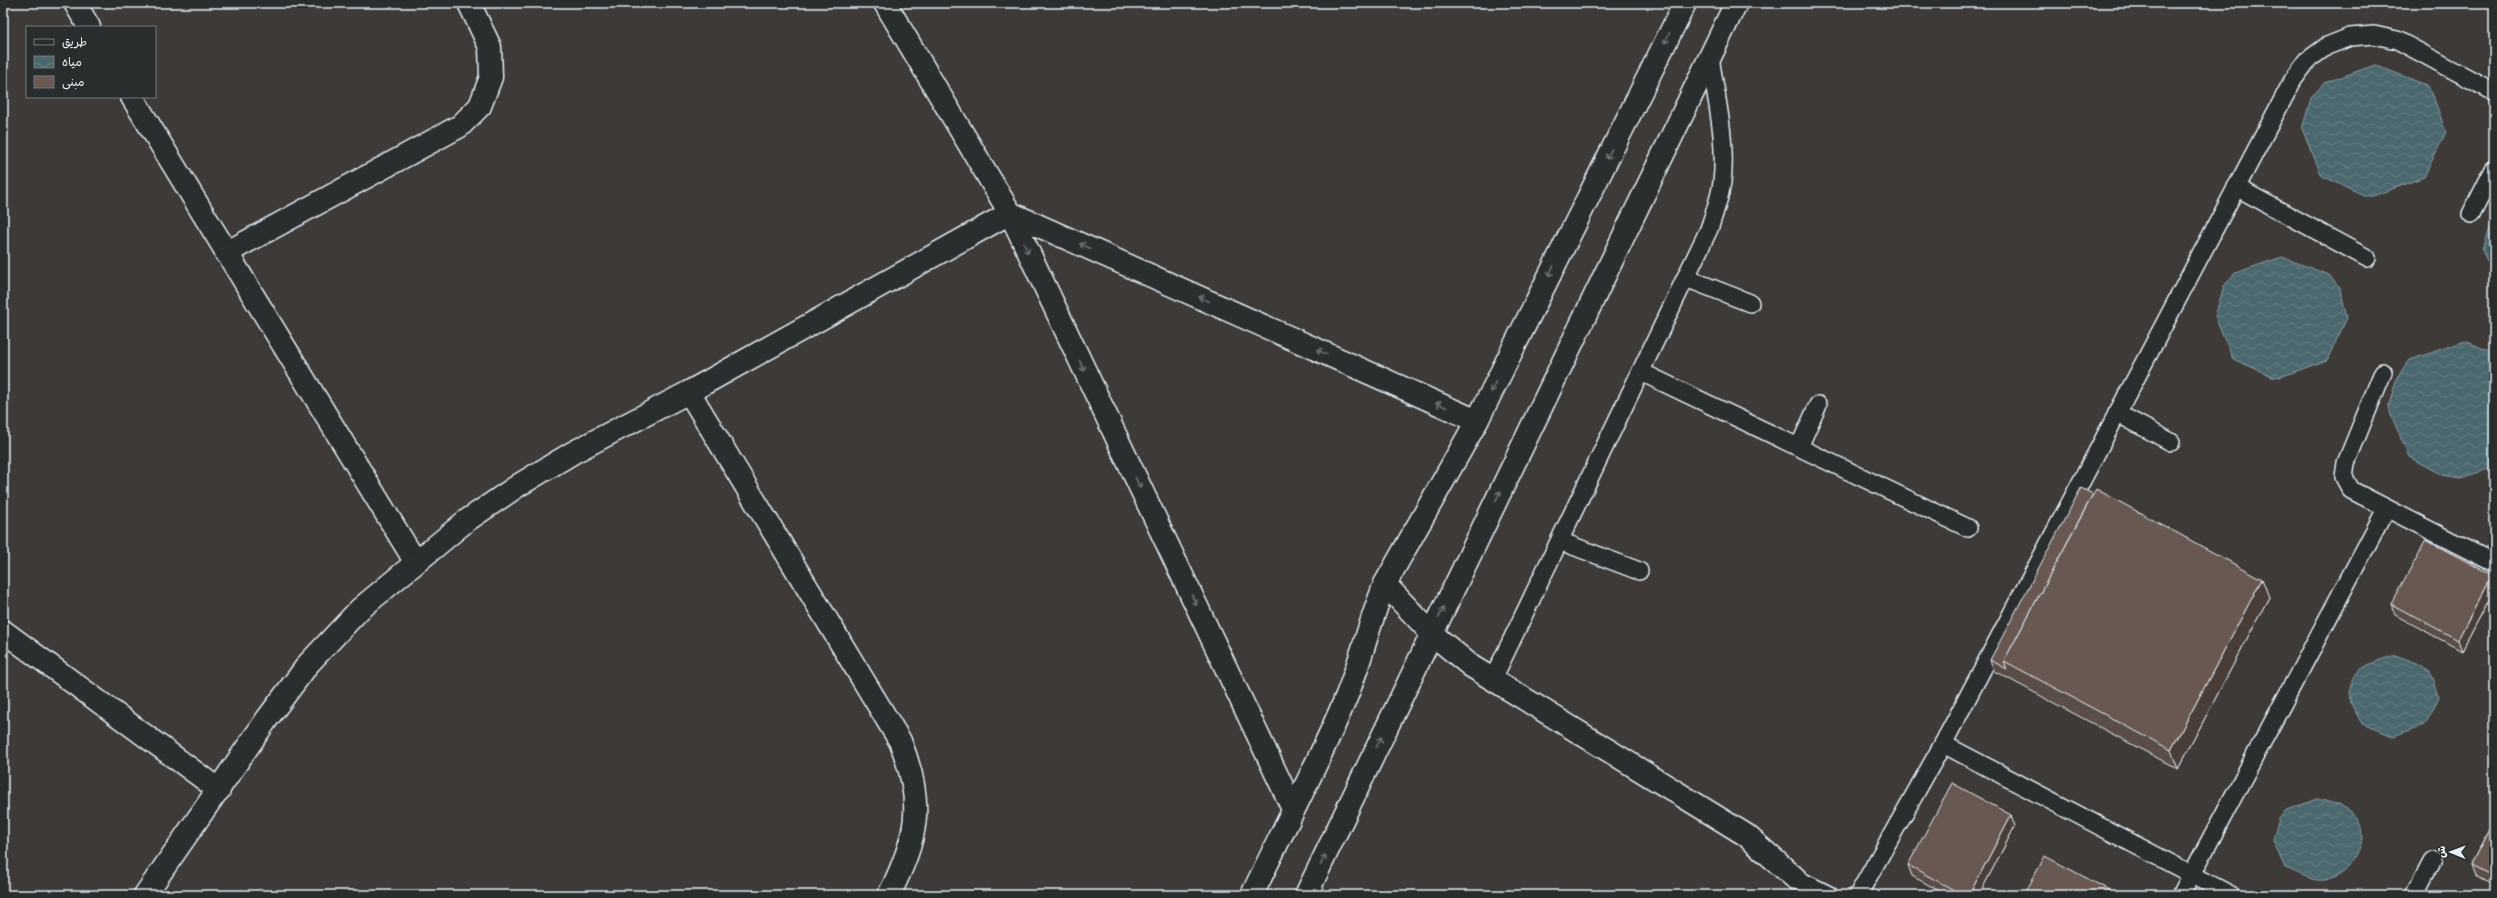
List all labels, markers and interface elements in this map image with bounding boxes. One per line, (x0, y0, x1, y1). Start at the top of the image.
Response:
legend (26, 26, 156, 98)
one-way arrow (1663, 32, 1670, 44)
text: طريق (62, 35, 87, 49)
text: مياه (62, 55, 82, 69)
text: مبنى (62, 75, 85, 90)
one-way arrow (1605, 148, 1612, 160)
one-way arrow (1023, 242, 1030, 254)
one-way arrow (1079, 242, 1091, 249)
one-way arrow (1547, 264, 1554, 276)
one-way arrow (1198, 295, 1210, 302)
one-way arrow (1317, 348, 1329, 355)
one-way arrow (1079, 359, 1086, 371)
one-way arrow (1489, 381, 1497, 393)
one-way arrow (1435, 401, 1447, 408)
one-way arrow (1135, 477, 1142, 489)
one-way arrow (1495, 490, 1502, 502)
one-way arrow (1191, 594, 1198, 606)
one-way arrow (1438, 607, 1445, 619)
one-way arrow (1376, 737, 1383, 749)
north arrow (2431, 832, 2471, 872)
text: ش (2435, 846, 2448, 858)
one-way arrow (1320, 854, 1327, 866)

